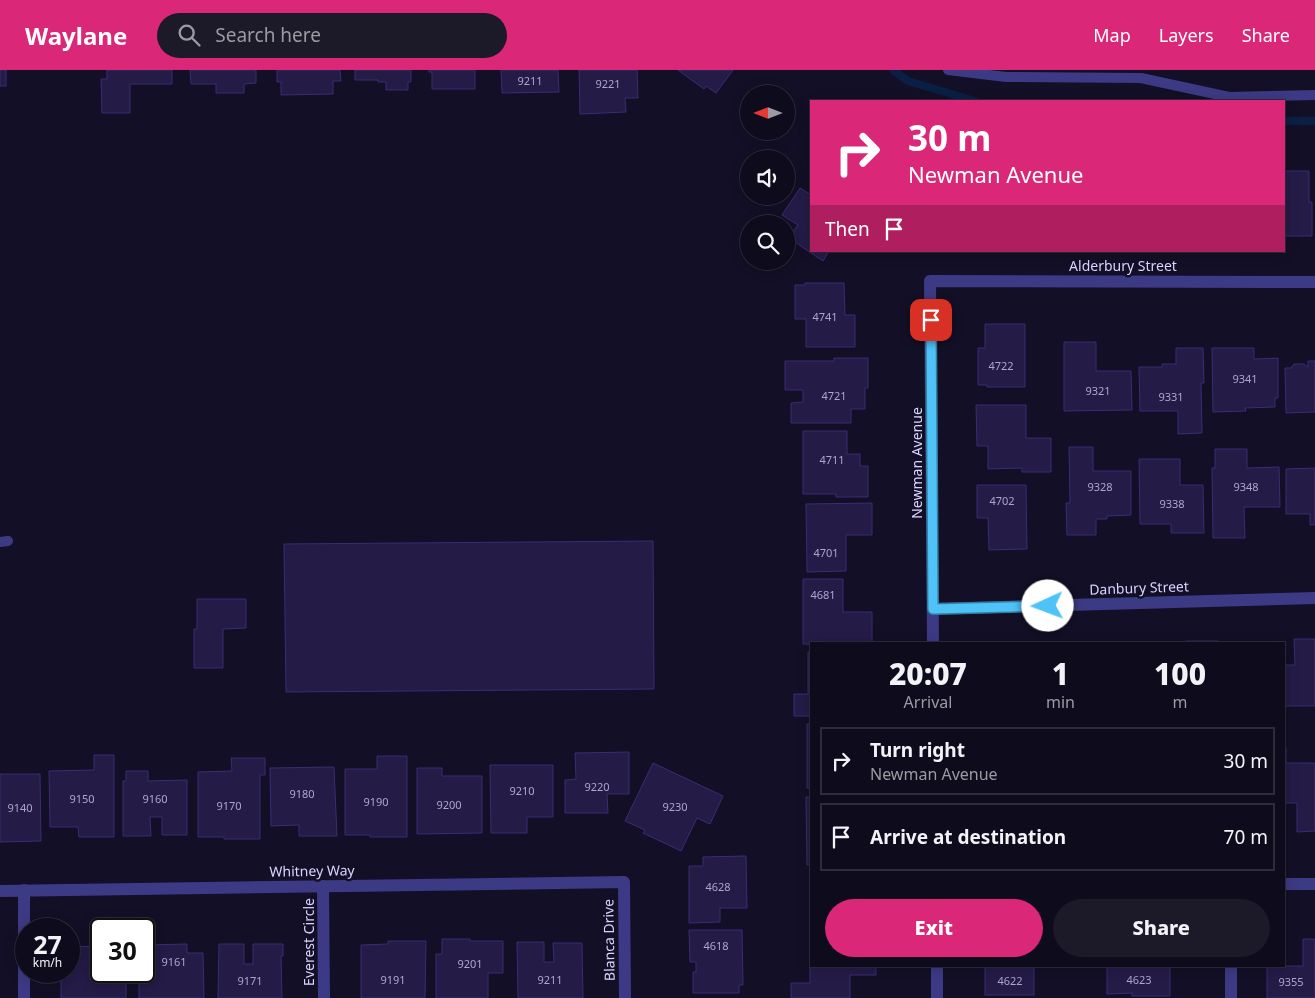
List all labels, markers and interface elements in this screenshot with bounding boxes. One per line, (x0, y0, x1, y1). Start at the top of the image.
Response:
search box (157, 13, 507, 58)
text: Waylane (25, 19, 127, 52)
icon: search (175, 21, 203, 49)
text: Search here (215, 22, 321, 48)
text: Map (1093, 23, 1131, 47)
text: Layers (1159, 23, 1214, 47)
text: Share (1242, 23, 1290, 47)
house number: 9211 (517, 73, 543, 88)
house number: 9221 (595, 76, 621, 91)
north arrow (740, 85, 795, 140)
map controls (740, 85, 795, 270)
text: 30 m (908, 114, 991, 161)
icon: right (825, 120, 890, 185)
button: sound (740, 150, 795, 205)
text: Newman Avenue (908, 159, 1083, 189)
button: search (740, 215, 795, 270)
icon: arrive (880, 215, 908, 243)
text: Then (825, 216, 870, 242)
street label: Alderbury Street (1069, 256, 1177, 275)
pin (910, 299, 952, 341)
icon: arrive (917, 306, 945, 334)
house number: 4741 (812, 309, 838, 324)
house number: 4722 (988, 358, 1014, 373)
house number: 9341 (1232, 371, 1258, 386)
house number: 9321 (1085, 383, 1111, 398)
house number: 4721 (821, 388, 847, 403)
house number: 9331 (1158, 389, 1184, 404)
street label: Newman Avenue (907, 407, 926, 519)
house number: 4711 (819, 452, 845, 467)
house number: 9328 (1087, 479, 1113, 494)
house number: 9348 (1233, 479, 1259, 494)
house number: 4702 (989, 493, 1015, 508)
house number: 9338 (1159, 496, 1185, 511)
house number: 4701 (813, 545, 839, 560)
street label: Danbury Street (1089, 576, 1189, 599)
position arrow (1021, 579, 1073, 631)
house number: 4681 (810, 587, 836, 602)
text: 20:07 (889, 653, 967, 694)
text: 1 (1052, 653, 1069, 694)
text: 100 (1154, 653, 1206, 694)
text: Arrival (904, 691, 952, 713)
text: min (1046, 691, 1075, 713)
text: m (1172, 691, 1187, 713)
text: Turn right (870, 737, 965, 763)
icon: right (827, 747, 855, 775)
text: 30 m (1224, 748, 1268, 774)
text: Newman Avenue (870, 763, 998, 785)
house number: 9220 (584, 779, 610, 794)
house number: 9210 (509, 783, 535, 798)
house number: 9180 (289, 786, 315, 801)
house number: 9150 (69, 791, 95, 806)
house number: 9160 (142, 791, 168, 806)
house number: 9190 (363, 794, 389, 809)
house number: 9200 (436, 797, 462, 812)
house number: 9170 (216, 798, 242, 813)
house number: 9230 (662, 799, 688, 814)
house number: 9140 (7, 800, 33, 815)
icon: arrive (827, 823, 855, 851)
text: Arrive at destination (870, 824, 1066, 850)
text: 70 m (1224, 824, 1268, 850)
street label: Whitney Way (269, 860, 356, 881)
house number: 4628 (705, 879, 731, 894)
street label: Everest Circle (299, 898, 318, 986)
street label: Blanca Drive (598, 899, 619, 981)
button: Exit (825, 899, 1043, 957)
button: Share (1053, 899, 1270, 957)
speed limit sign: 30 (90, 918, 155, 983)
text: 27 (33, 927, 62, 961)
house number: 4618 (703, 938, 729, 953)
text: km/h (33, 954, 62, 971)
house number: 9161 (161, 954, 187, 969)
house number: 9201 (457, 956, 483, 971)
house number: 9191 (380, 972, 406, 987)
house number: 9211 (537, 972, 563, 987)
house number: 4623 (1126, 972, 1152, 987)
house number: 9171 (237, 973, 263, 988)
house number: 4622 (997, 973, 1023, 988)
house number: 9355 (1278, 974, 1304, 989)

